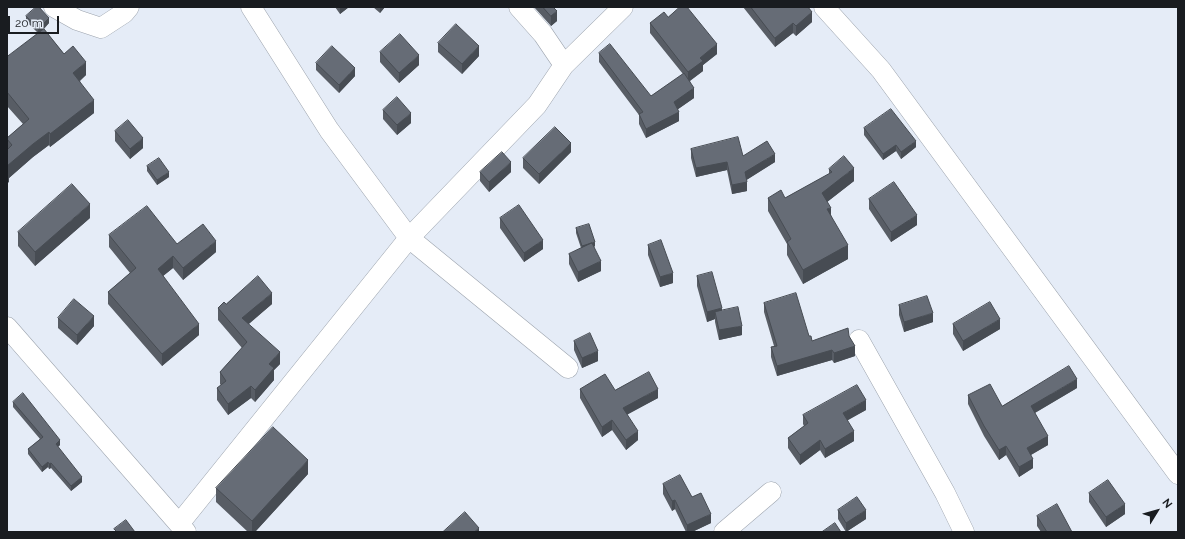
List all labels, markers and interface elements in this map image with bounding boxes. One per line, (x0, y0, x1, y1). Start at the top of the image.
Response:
scale bar (10, 8, 61, 34)
text: 20 m (15, 16, 43, 30)
north arrow (1137, 491, 1177, 531)
text: N (1159, 496, 1175, 511)

